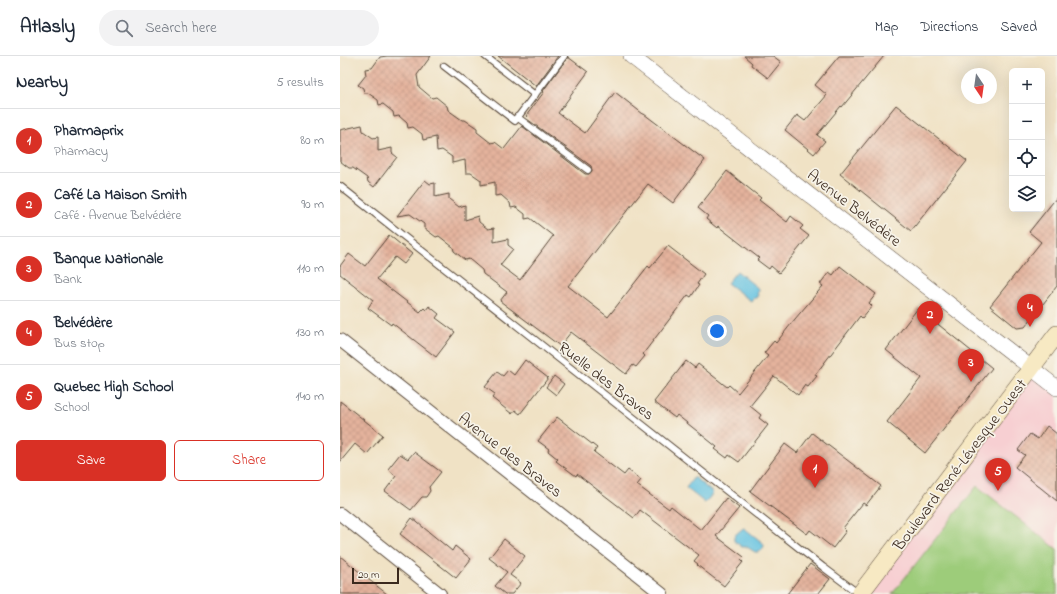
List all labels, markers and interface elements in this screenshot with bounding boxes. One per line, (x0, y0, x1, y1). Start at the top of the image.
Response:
search box (99, 10, 379, 46)
text: Atlasly (20, 14, 75, 41)
icon: search (113, 17, 135, 39)
text: Search here (145, 17, 217, 39)
text: Map (875, 17, 898, 38)
text: Directions (920, 17, 978, 38)
text: Saved (1000, 17, 1037, 38)
north arrow (961, 68, 997, 104)
map controls (1009, 68, 1045, 212)
button: + (1009, 68, 1045, 104)
text: Nearby (16, 70, 68, 95)
text: 5 results (276, 73, 324, 92)
button: − (1009, 104, 1045, 140)
text: Pharmaprix (54, 120, 124, 142)
text: 1 (27, 131, 31, 150)
text: 80 m (300, 131, 324, 150)
button: locate (1009, 140, 1045, 176)
text: Pharmacy (54, 142, 108, 161)
street label: Avenue Belvédère (801, 164, 907, 254)
button: layers (1009, 176, 1045, 212)
text: Café La Maison Smith (54, 184, 187, 206)
text: 2 (26, 195, 32, 214)
text: 90 m (301, 195, 324, 214)
text: Café · Avenue Belvédère (54, 206, 181, 225)
text: Banque Nationale (54, 248, 163, 270)
text: 3 (26, 259, 32, 278)
text: 110 m (297, 259, 324, 278)
text: Bank (54, 270, 82, 289)
pin: 4 (1017, 294, 1043, 327)
pin: 2 (917, 301, 943, 334)
text: Belvédère (54, 312, 112, 334)
your location (707, 321, 727, 341)
text: 4 (26, 323, 32, 342)
text: 130 m (296, 323, 324, 342)
text: Bus stop (54, 334, 105, 353)
street label: Ruelle des Braves (553, 336, 659, 427)
pin: 3 (958, 349, 984, 382)
street label: Boulevard René-Lévesque Ouest (887, 374, 1034, 557)
text: Quebec High School (54, 376, 173, 398)
text: 5 (25, 387, 33, 406)
text: 140 m (296, 387, 324, 406)
text: School (54, 398, 90, 417)
street label: Avenue des Braves (453, 407, 567, 504)
button: Save (16, 440, 166, 481)
button: Share (174, 440, 324, 481)
pin: 1 (802, 455, 828, 488)
pin: 5 (985, 458, 1011, 491)
scale bar (352, 566, 399, 585)
text: 20 m (358, 567, 380, 583)

